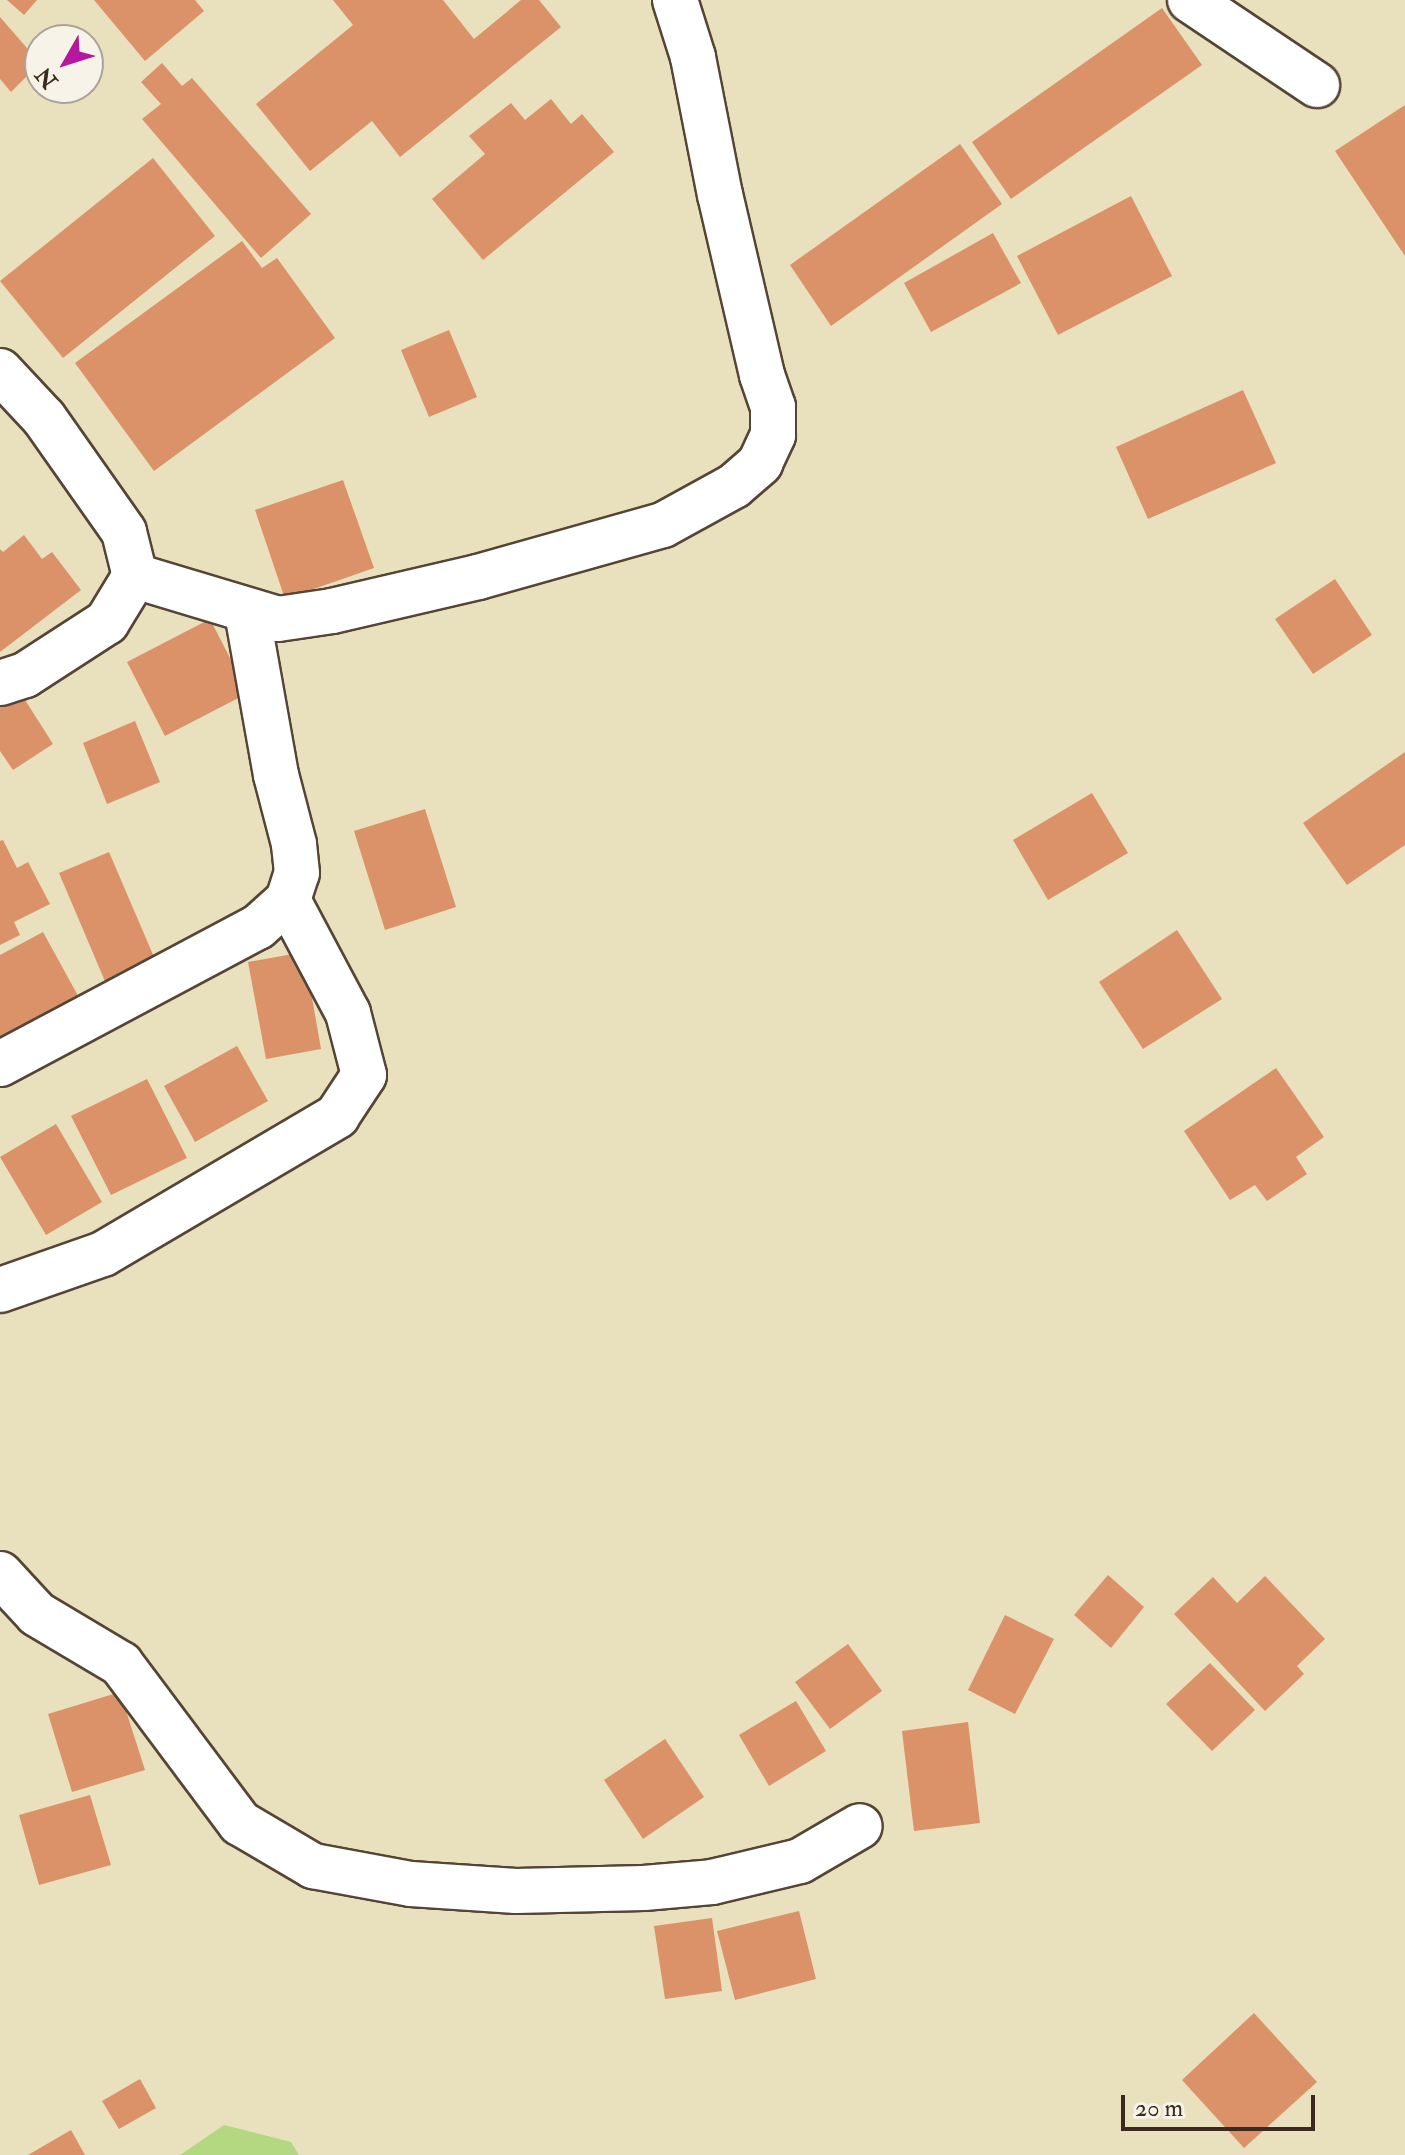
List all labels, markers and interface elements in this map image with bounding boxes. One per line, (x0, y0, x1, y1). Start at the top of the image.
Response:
north arrow (24, 24, 104, 104)
text: N (30, 61, 64, 94)
scale bar (1125, 2079, 1319, 2129)
text: 20 m (1135, 2093, 1183, 2124)

